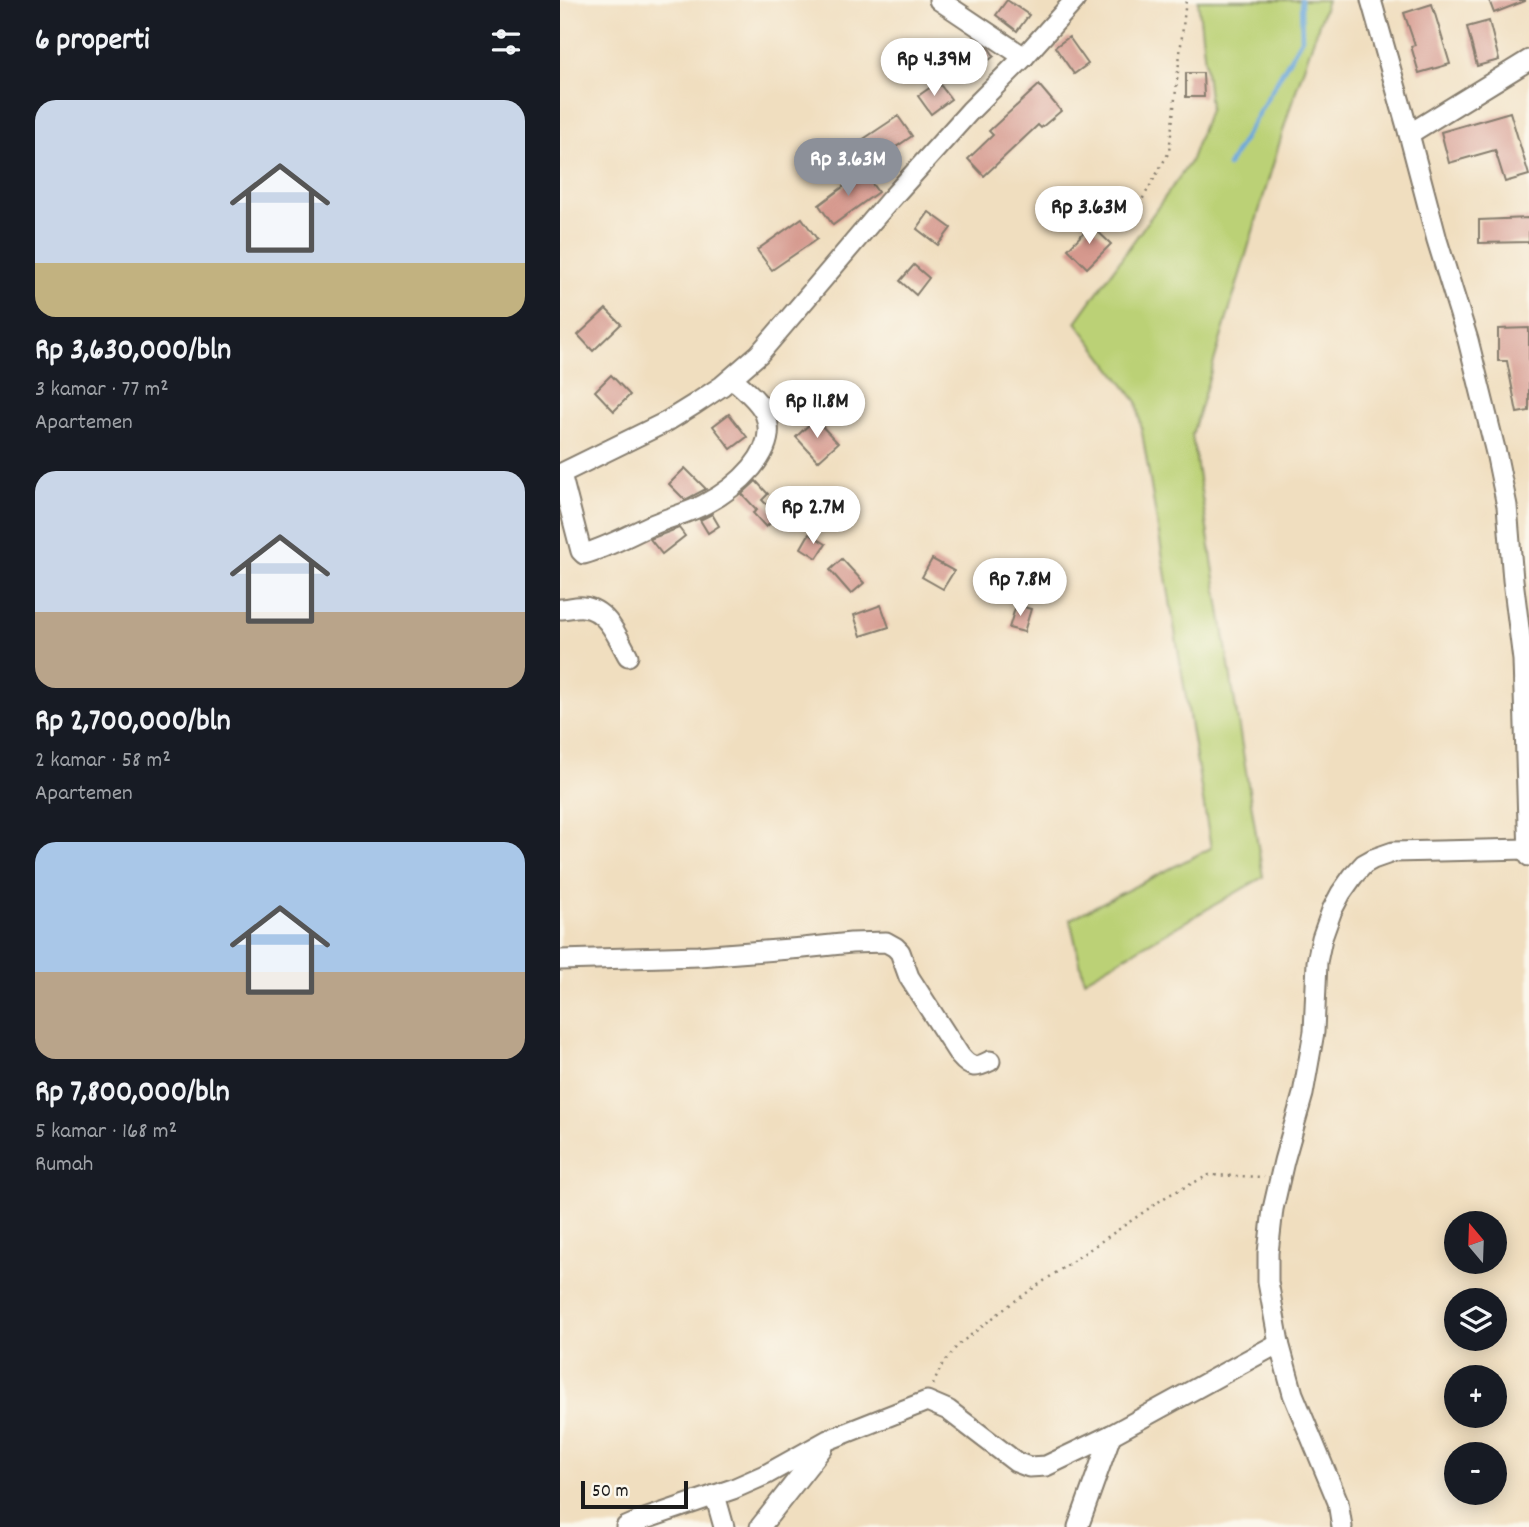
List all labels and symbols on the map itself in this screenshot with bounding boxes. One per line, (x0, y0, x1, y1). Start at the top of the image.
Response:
pin: Rp 4.39M (862, 38, 1006, 98)
pin: Rp 3.63M (776, 138, 920, 198)
pin: Rp 3.63M (1017, 187, 1161, 246)
pin: Rp 11.8M (745, 380, 889, 440)
pin: Rp 2.7M (748, 486, 878, 546)
pin: Rp 7.8M (955, 558, 1085, 618)
north arrow (1444, 1211, 1507, 1274)
scale bar (581, 1478, 688, 1510)

